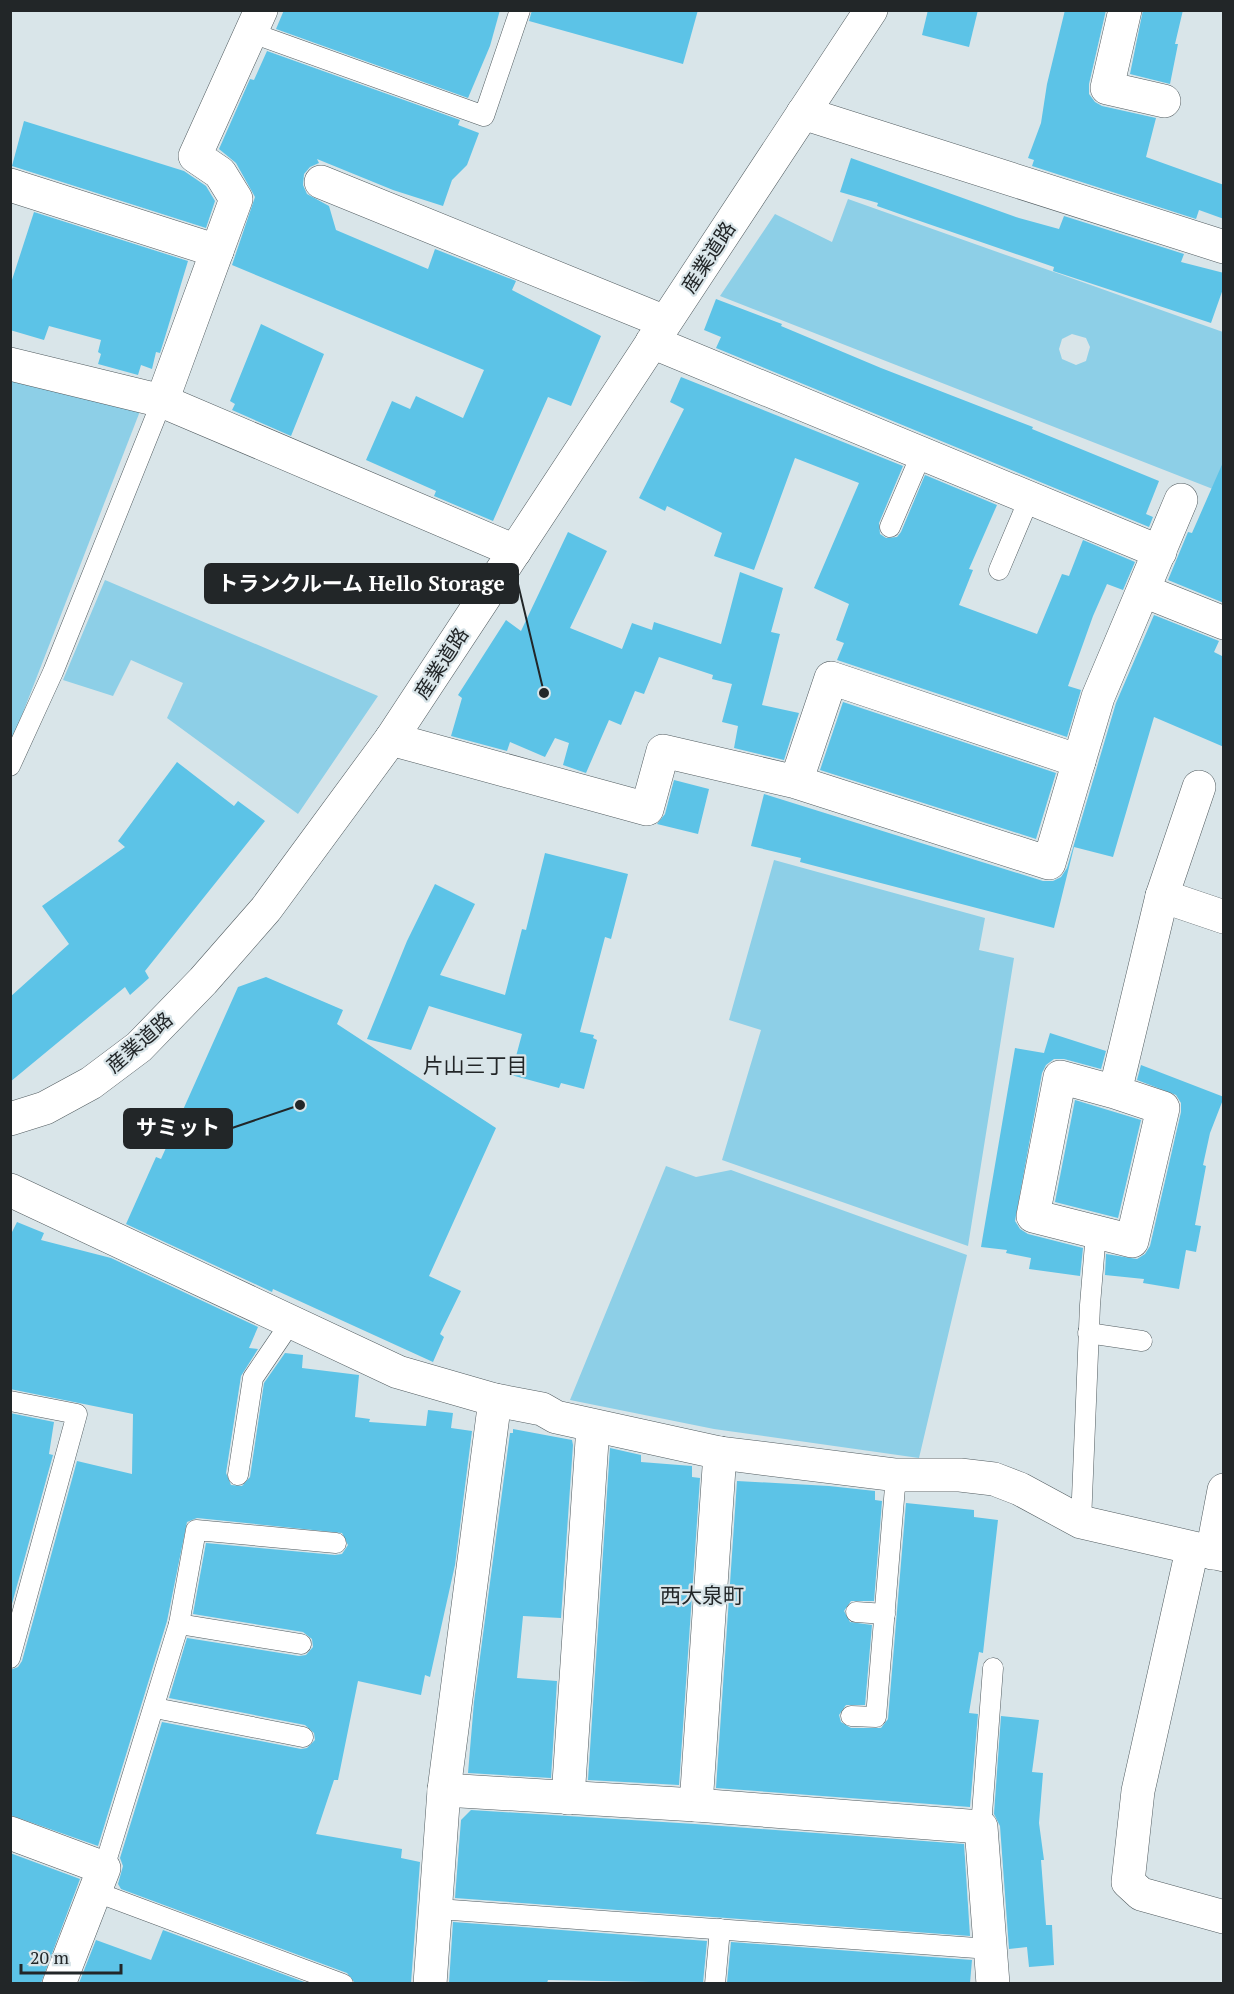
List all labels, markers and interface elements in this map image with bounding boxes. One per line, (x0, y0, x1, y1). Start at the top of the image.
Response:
street label: 産業道路 (675, 216, 741, 298)
callout: トランクルーム Hello Storage (205, 564, 518, 603)
text: トランクルーム Hello Storage (217, 569, 505, 597)
street label: 産業道路 (408, 622, 474, 704)
street label: 産業道路 (100, 1006, 178, 1078)
district label: 片山三丁目 (423, 1051, 528, 1079)
callout: サミット (124, 1109, 232, 1148)
text: サミット (136, 1113, 220, 1141)
district label: 西大泉町 (660, 1581, 744, 1609)
scale bar (21, 1937, 122, 1975)
text: 20 m (30, 1945, 70, 1969)

